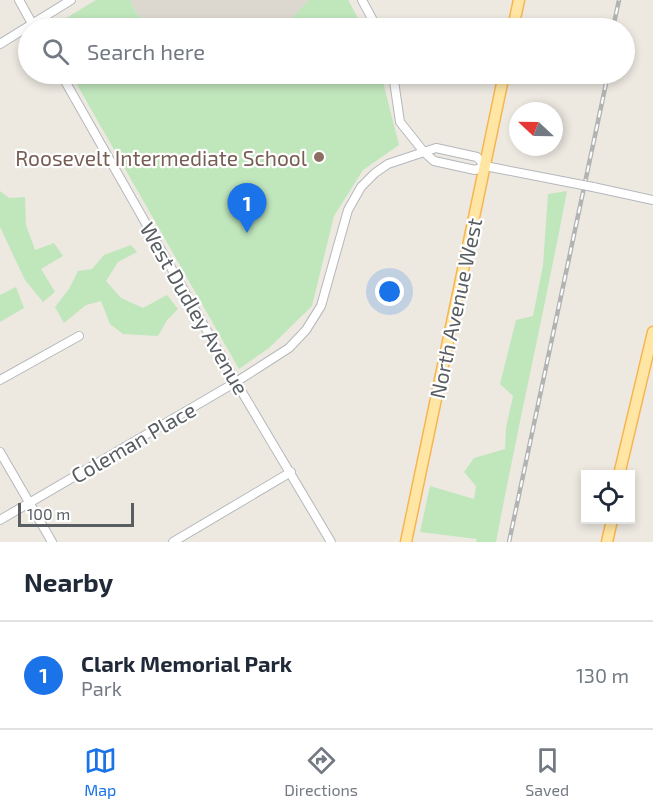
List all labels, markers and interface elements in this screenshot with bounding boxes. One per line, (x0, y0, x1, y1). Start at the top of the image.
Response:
search box (18, 18, 635, 84)
icon: search (39, 35, 72, 68)
text: Search here (87, 38, 205, 64)
north arrow (509, 102, 563, 156)
place label: Roosevelt Intermediate School (15, 145, 308, 170)
marker: Roosevelt Intermediate School (312, 150, 326, 164)
pin: 1 (228, 184, 266, 233)
street label: North Avenue West (424, 216, 486, 400)
street label: West Dudley Avenue (135, 217, 255, 399)
your location (375, 277, 404, 306)
street label: Coleman Place (66, 396, 200, 488)
map controls (581, 470, 635, 524)
button: locate (581, 470, 635, 524)
scale bar (18, 500, 134, 528)
text: 100 m (27, 504, 70, 523)
text: Nearby (24, 566, 113, 597)
text: Clark Memorial Park (81, 650, 292, 676)
text: 1 (39, 663, 48, 687)
text: 130 m (576, 663, 629, 687)
text: Park (81, 676, 122, 700)
tab: Map (84, 744, 117, 799)
tab: Directions (284, 744, 358, 799)
tab: Saved (525, 744, 569, 799)

